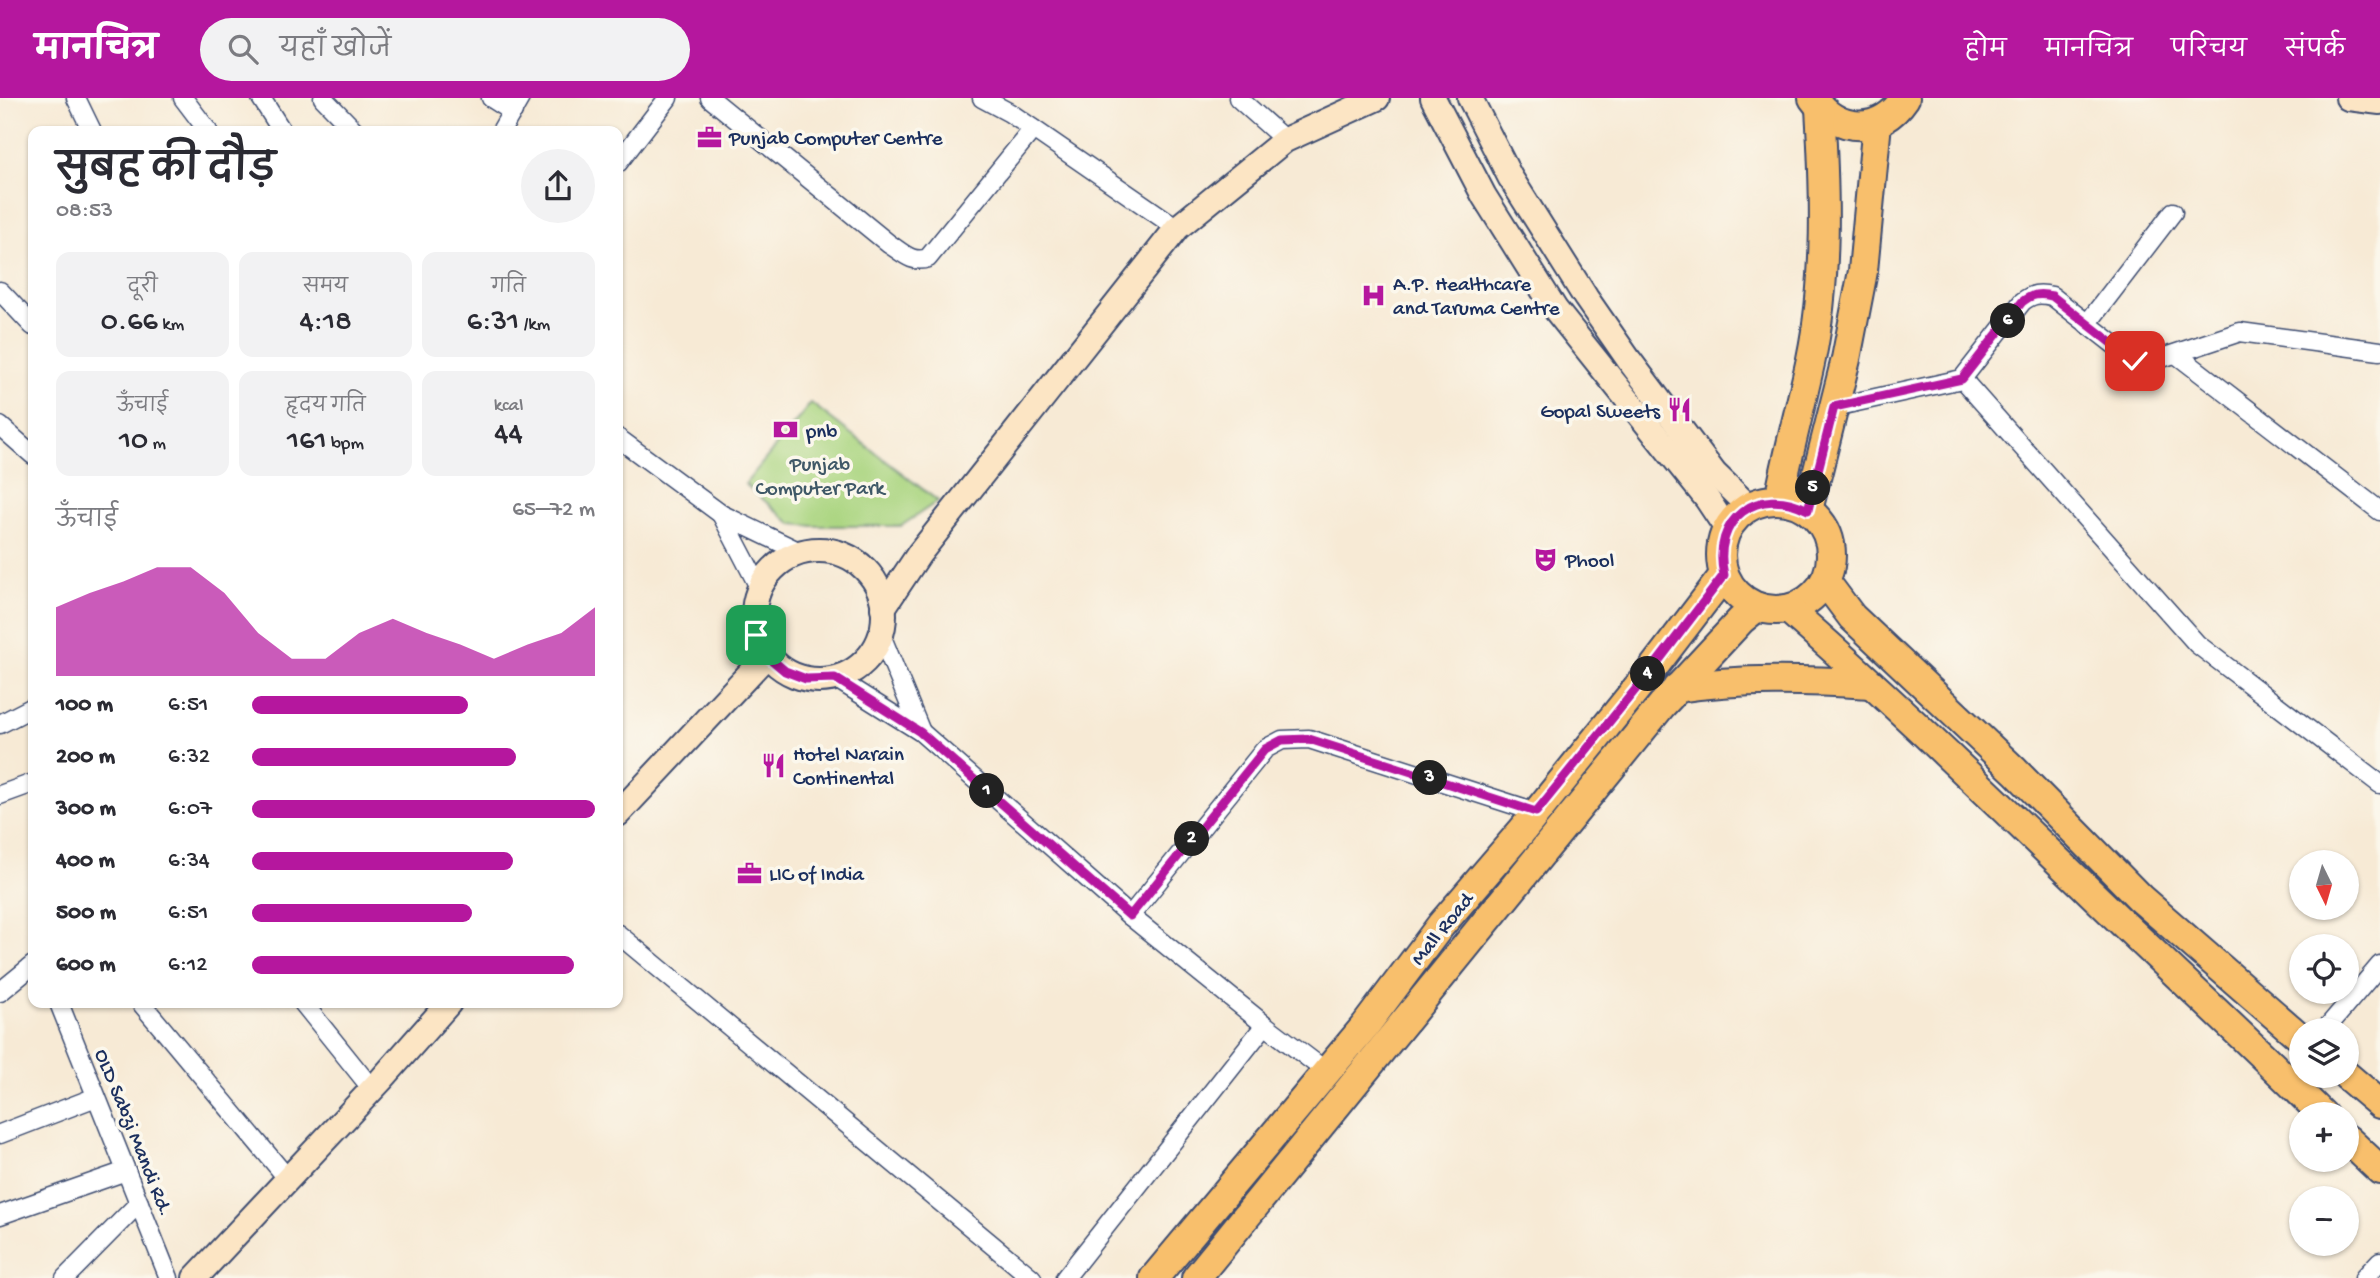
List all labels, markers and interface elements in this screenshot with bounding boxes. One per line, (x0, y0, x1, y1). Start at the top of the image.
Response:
search box (200, 18, 690, 81)
icon: search (224, 30, 262, 68)
text: मानचित्र (35, 33, 158, 71)
text: यहाँ खोजें (280, 36, 391, 67)
text: होम (1964, 37, 2007, 66)
text: मानचित्र (2045, 37, 2133, 66)
text: परिचय (2171, 37, 2247, 66)
text: संपर्क (2285, 37, 2345, 66)
office icon: Punjab Computer Centre (695, 123, 723, 151)
place label: Punjab Computer Centre (728, 128, 944, 153)
button: share (521, 149, 595, 223)
text: सुबह की दौड़ (56, 150, 276, 194)
text: 08:53 (56, 198, 113, 225)
place label: A.P. Healthcare and Taruma Centre (1393, 274, 1561, 323)
text: दूरी (128, 277, 157, 300)
text: समय (303, 277, 348, 300)
text: गति (491, 277, 526, 300)
hospital icon: A.P. Healthcare and Taruma Centre (1359, 281, 1387, 309)
pin: 6 (1990, 304, 2025, 339)
text: 0.66 (101, 306, 158, 341)
text: 4:18 (299, 306, 352, 341)
text: 6:31 (467, 306, 519, 341)
text: 6 (2003, 309, 2012, 332)
text: km (158, 314, 184, 337)
text: /km (519, 314, 550, 337)
pin (2105, 331, 2165, 391)
icon: check (2116, 342, 2154, 380)
text: kcal (494, 395, 523, 418)
text: ऊँचाई (117, 396, 168, 419)
text: हृदय गति (285, 396, 366, 419)
restaurant icon: Gopal Sweets (1666, 396, 1694, 424)
place label: Gopal Sweets (1540, 401, 1661, 426)
bank icon: pnb (772, 416, 800, 444)
text: 44 (494, 418, 523, 453)
place label: pnb (805, 421, 837, 446)
text: 10 (119, 425, 148, 460)
text: 161 (287, 425, 327, 460)
text: m (148, 433, 166, 456)
text: bpm (327, 433, 364, 456)
park label: Punjab Computer Park (755, 454, 887, 503)
pin: 5 (1796, 470, 1830, 506)
text: 5 (1808, 476, 1818, 499)
text: 65–72 m (512, 497, 595, 524)
text: ऊँचाई (56, 508, 118, 535)
theatre icon: Phool (1531, 545, 1559, 573)
place label: Phool (1564, 550, 1614, 575)
pin (726, 605, 786, 665)
icon: arrive (737, 616, 775, 654)
pin: 4 (1630, 656, 1666, 692)
text: 4 (1643, 662, 1652, 685)
text: 100 m (56, 692, 113, 719)
text: 6:51 (168, 692, 208, 719)
text: 200 m (56, 744, 115, 771)
text: 6:32 (168, 744, 210, 771)
place label: Hotel Narain Continental (793, 744, 904, 793)
restaurant icon: Hotel Narain Continental (759, 751, 787, 779)
pin: 3 (1412, 760, 1448, 796)
text: 3 (1425, 766, 1434, 789)
pin: 1 (970, 774, 1004, 808)
text: 1 (983, 779, 990, 802)
text: 300 m (56, 796, 116, 823)
text: 6:07 (168, 796, 212, 823)
pin: 2 (1174, 822, 1210, 856)
text: 2 (1187, 827, 1196, 850)
text: 400 m (56, 848, 115, 875)
text: 6:34 (168, 848, 210, 875)
north arrow (2289, 850, 2359, 920)
map controls (2289, 850, 2359, 1256)
office icon: LIC of India (735, 859, 763, 887)
place label: LIC of India (769, 864, 865, 889)
street label: Mall Road (1407, 887, 1482, 972)
text: 500 m (56, 900, 116, 927)
text: 6:51 (168, 900, 208, 927)
button: locate (2289, 934, 2359, 1004)
text: 600 m (56, 952, 116, 979)
text: 6:12 (168, 952, 207, 979)
button: layers (2289, 1018, 2359, 1088)
street label: OLD Sabzi Mandi Rd. (87, 1046, 177, 1221)
button: + (2289, 1102, 2359, 1172)
button: − (2289, 1186, 2359, 1256)

